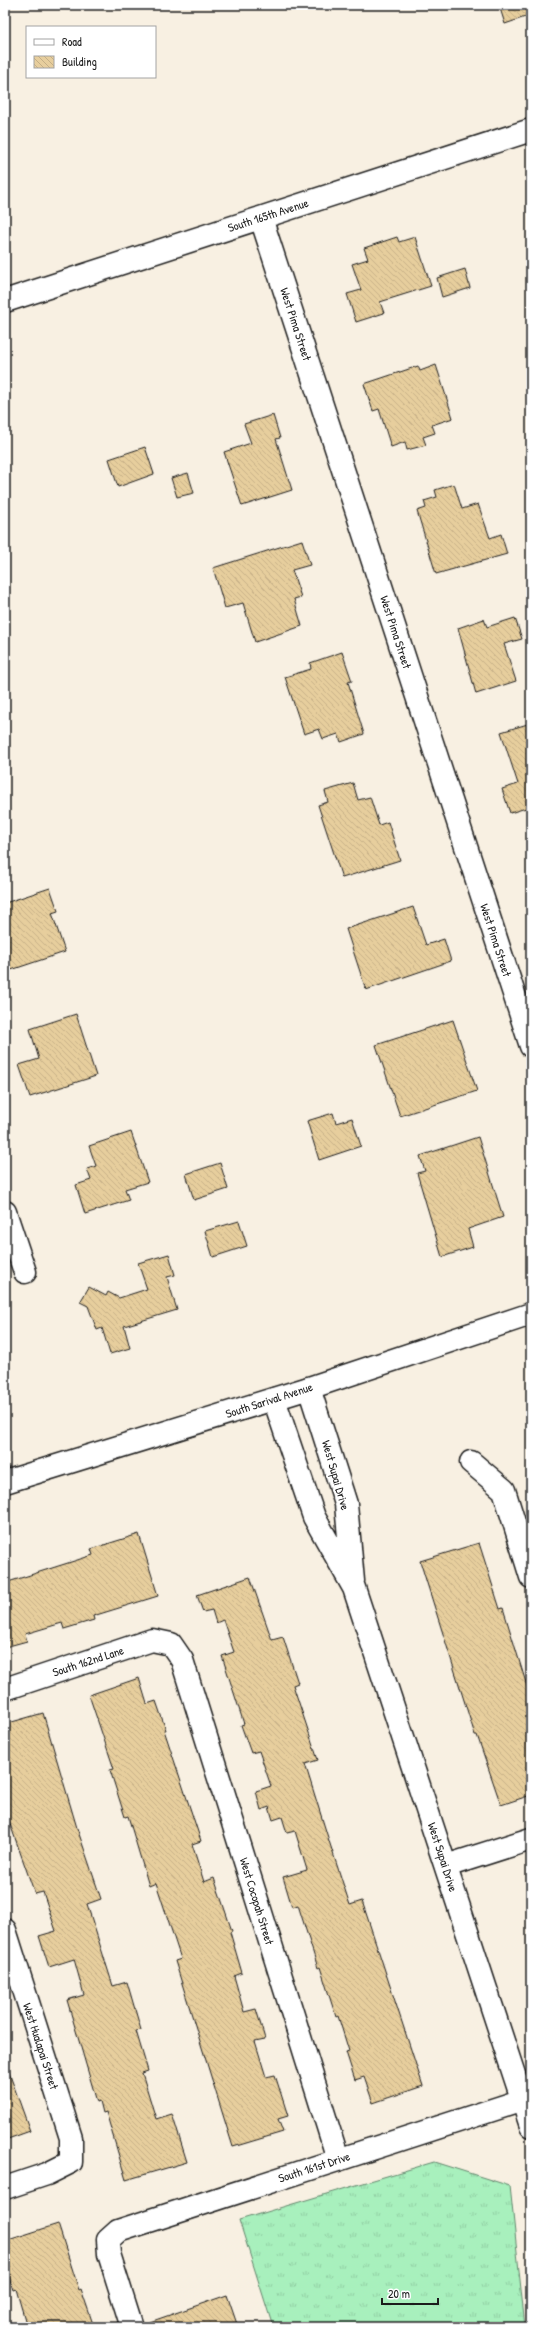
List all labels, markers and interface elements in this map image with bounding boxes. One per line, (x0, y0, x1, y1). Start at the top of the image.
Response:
legend (26, 26, 156, 78)
text: Road (62, 33, 82, 50)
text: Building (62, 53, 97, 70)
street label: South 165th Avenue (226, 194, 311, 236)
street label: West Pima Street (276, 285, 316, 363)
street label: West Pima Street (376, 593, 416, 671)
street label: West Pima Street (476, 901, 516, 979)
street label: South Sarival Avenue (223, 1378, 315, 1422)
street label: West Supai Drive (318, 1438, 354, 1512)
street label: South 162nd Lane (50, 1641, 126, 1681)
street label: West Supai Drive (424, 1820, 462, 1894)
street label: West Cocopah Street (236, 1855, 279, 1947)
street label: West Hualapai Street (19, 2001, 63, 2092)
street label: South 161st Drive (276, 2147, 352, 2187)
scale bar (382, 2280, 438, 2306)
text: 20 m (388, 2285, 410, 2302)

